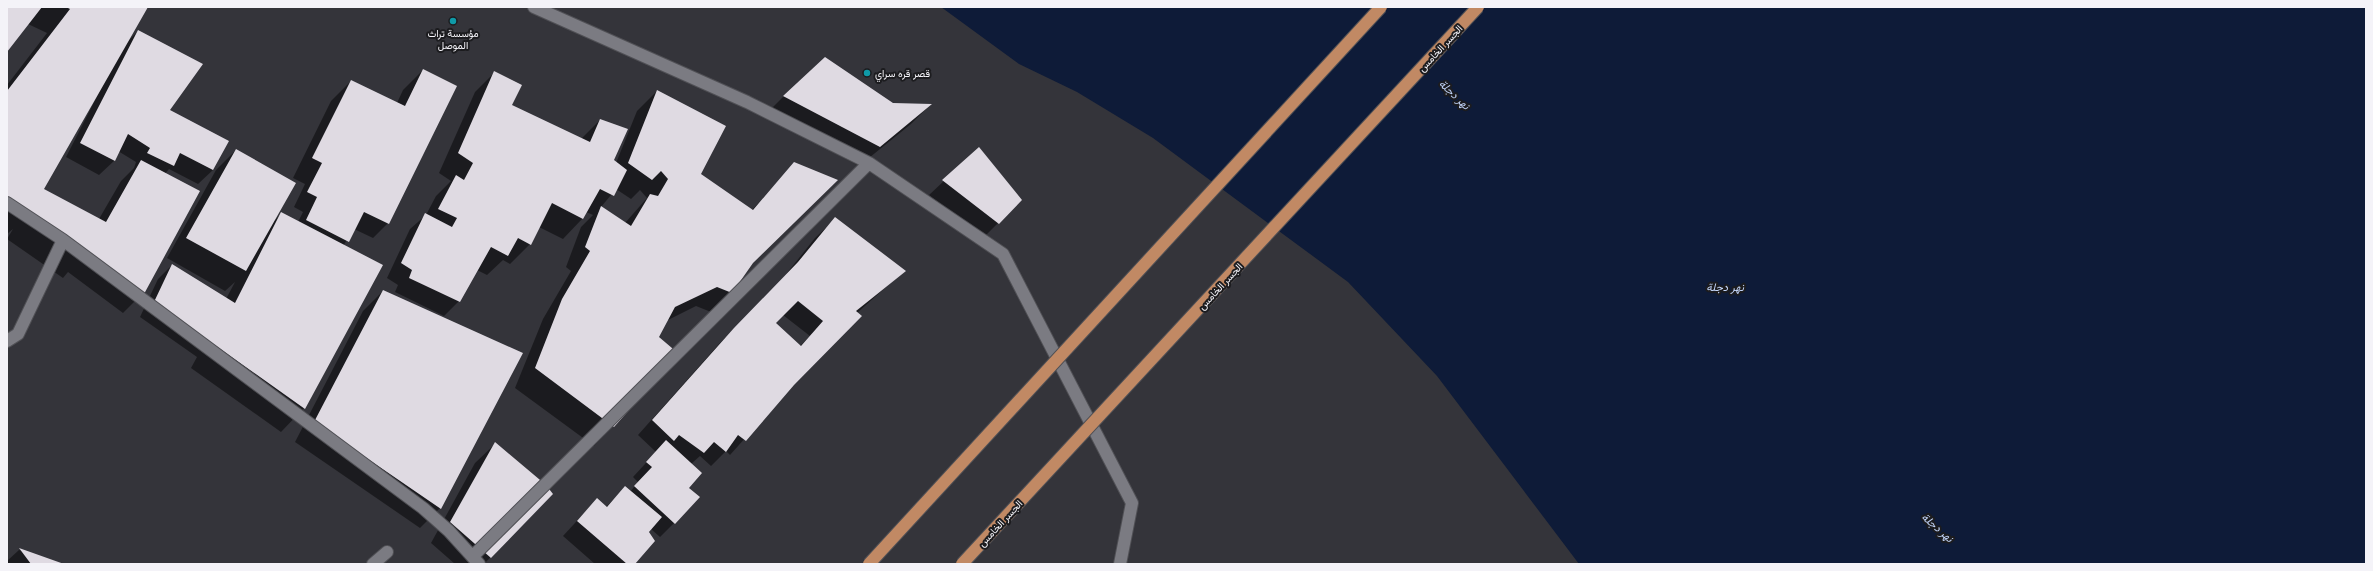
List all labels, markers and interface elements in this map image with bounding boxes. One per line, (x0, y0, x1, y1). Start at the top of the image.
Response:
marker: مؤسسة تراث الموصل (448, 16, 458, 26)
street label: الجسر الخامس (1415, 22, 1465, 74)
place label: مؤسسة تراث الموصل (427, 26, 479, 52)
place label: قصر قره سراي (875, 66, 930, 82)
marker: قصر قره سراي (862, 68, 872, 78)
water label: نهر دجلة (1436, 76, 1474, 113)
street label: الجسر الخامس (1195, 260, 1245, 312)
water label: نهر دجلة (1706, 279, 1745, 294)
street label: الجسر الخامس (975, 497, 1025, 549)
water label: نهر دجلة (1919, 509, 1958, 546)

